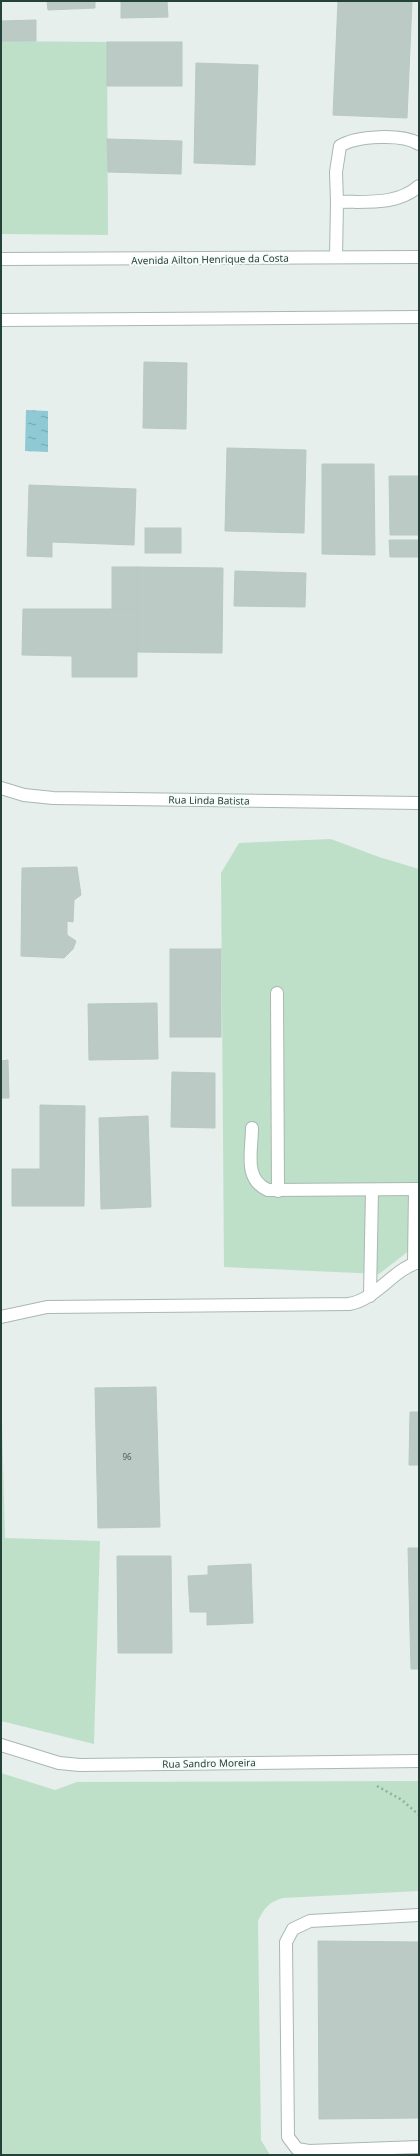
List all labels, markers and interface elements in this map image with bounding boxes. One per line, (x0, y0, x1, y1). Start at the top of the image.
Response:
street label: Avenida Ailton Henrique da Costa (131, 251, 289, 267)
street label: Rua Linda Batista (168, 792, 250, 808)
house number: 96 (122, 1451, 132, 1462)
street label: Rua Sandro Moreira (162, 1755, 256, 1771)

